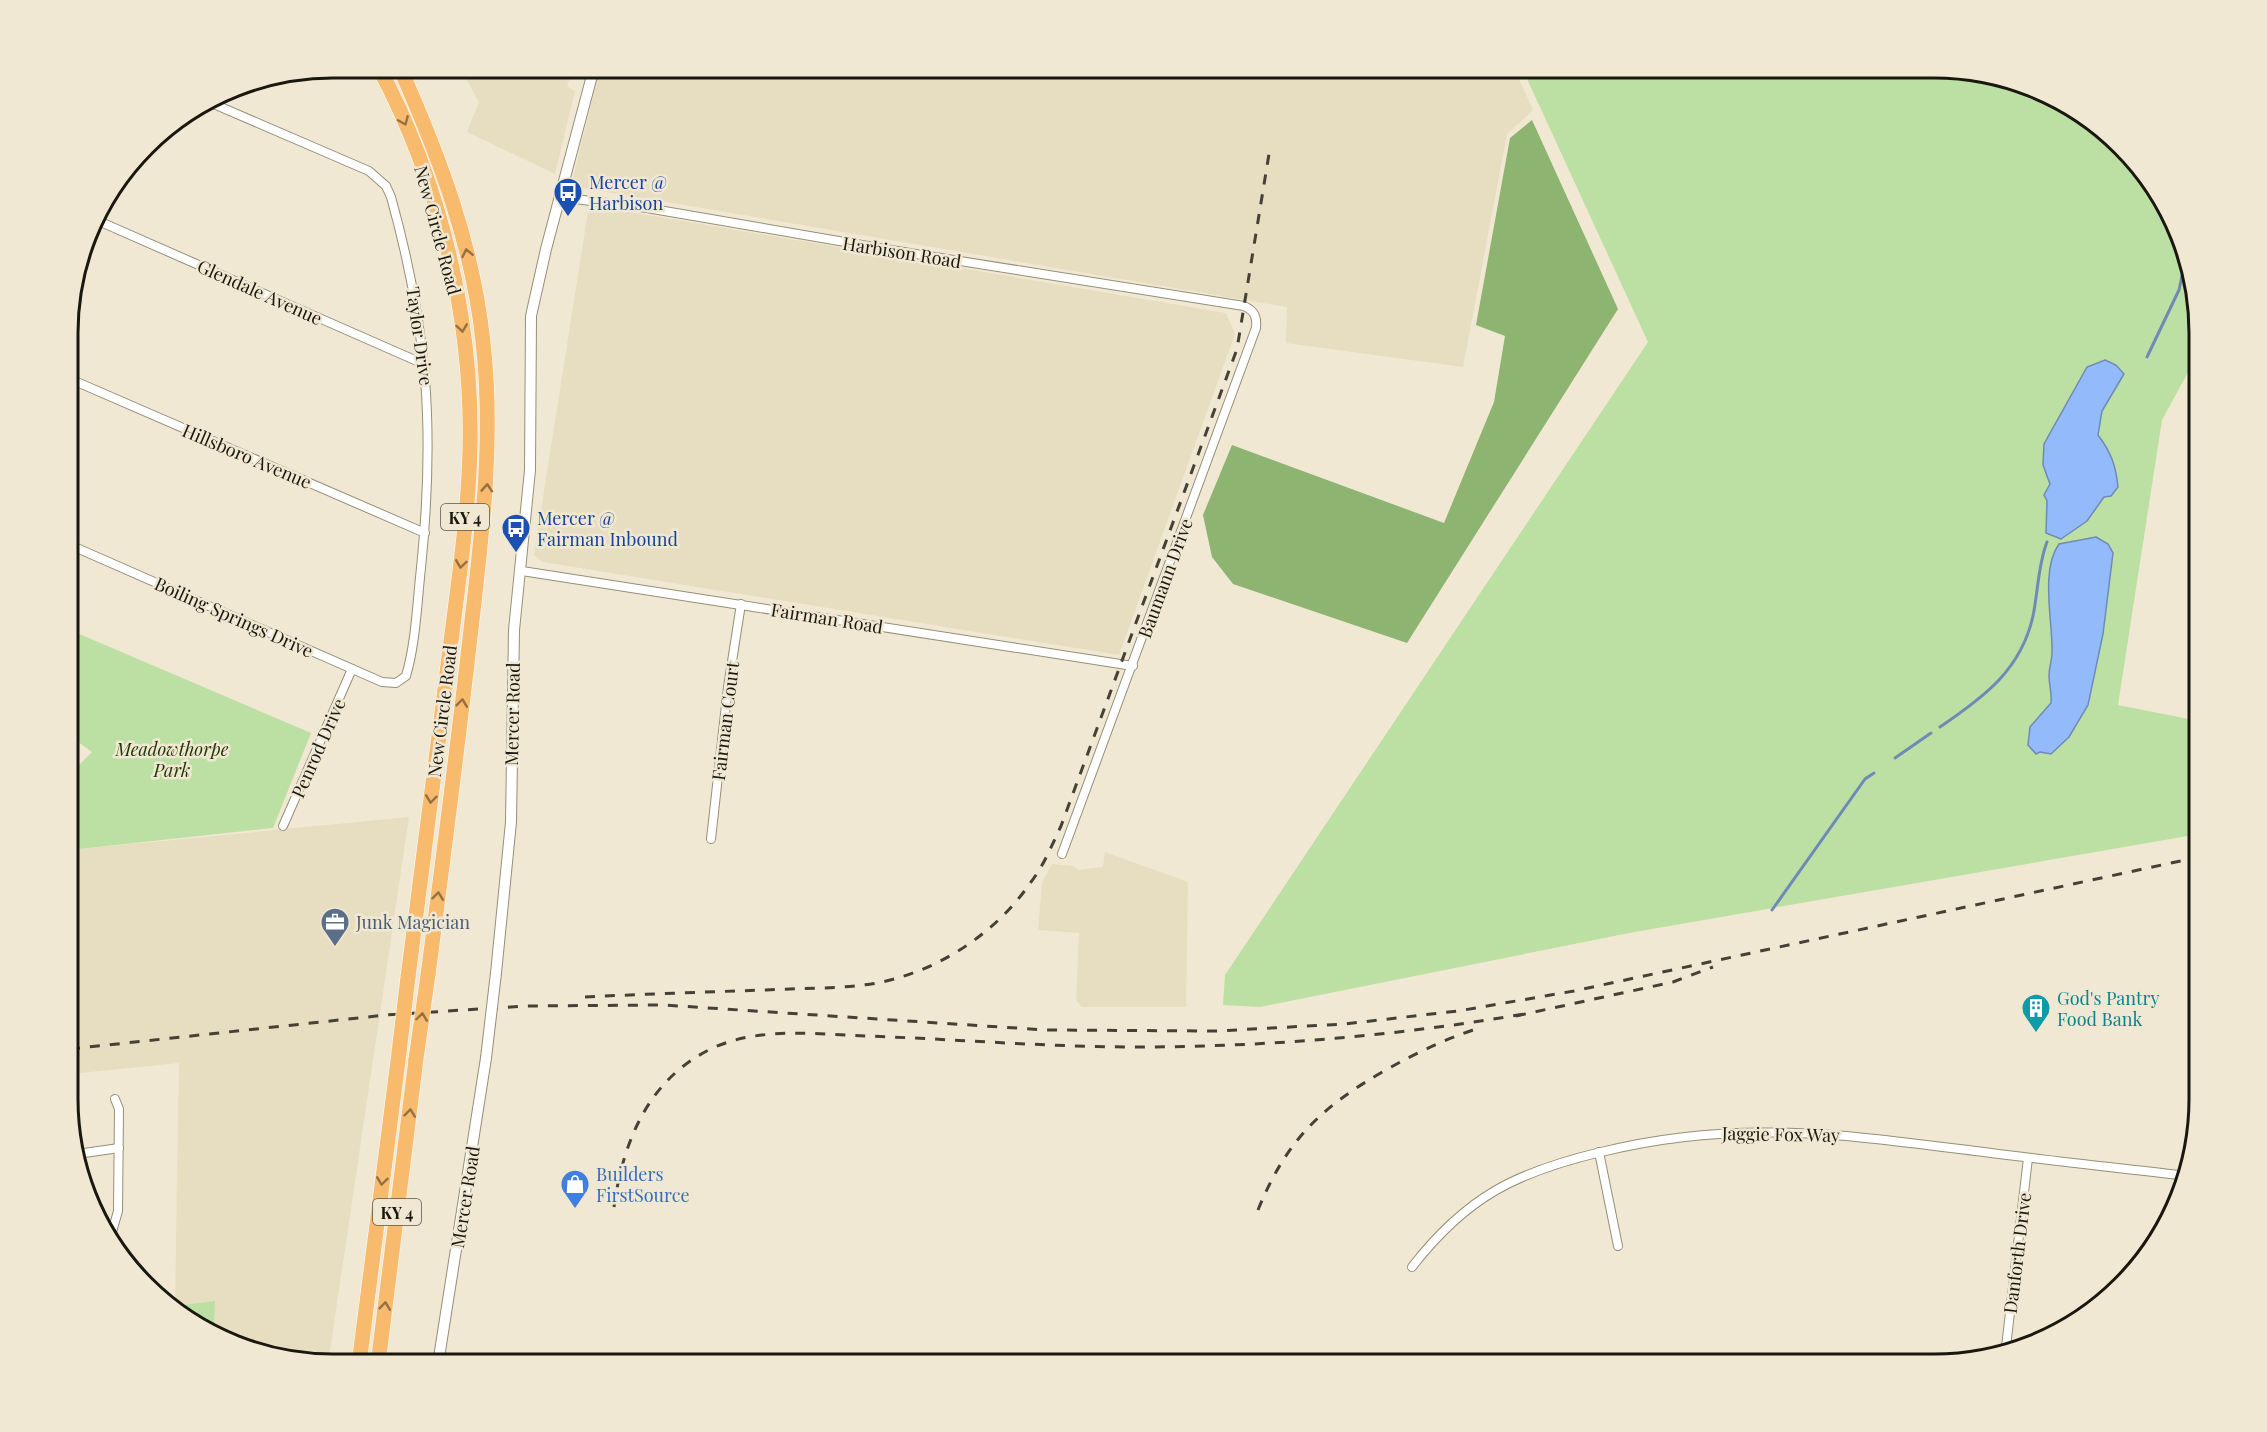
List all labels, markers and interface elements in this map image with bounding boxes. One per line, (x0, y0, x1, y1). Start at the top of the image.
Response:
one-way arrow (397, 114, 409, 125)
street label: New Circle Road (409, 163, 467, 298)
place label: Mercer @ Harbison (589, 170, 667, 215)
bus stop icon: Mercer @ Harbison (552, 176, 584, 218)
street label: Harbison Road (841, 231, 963, 273)
one-way arrow (462, 248, 475, 258)
street label: Glendale Avenue (194, 254, 326, 330)
street label: Taylor Drive (401, 285, 439, 387)
one-way arrow (455, 323, 468, 332)
street label: Hillsboro Avenue (179, 418, 315, 494)
one-way arrow (480, 484, 493, 493)
road number: KY 4 (441, 504, 489, 530)
place label: Mercer @ Fairman Inbound (537, 506, 678, 551)
bus stop icon: Mercer @ Fairman Inbound (500, 512, 532, 554)
street label: Baumann Drive (1132, 515, 1198, 641)
one-way arrow (455, 559, 468, 569)
street label: Boiling Springs Drive (151, 571, 317, 663)
street label: Fairman Road (769, 597, 885, 639)
street label: New Circle Road (422, 643, 462, 778)
street label: Fairman Court (706, 660, 744, 782)
street label: Mercer Road (499, 662, 525, 766)
street label: Penrod Drive (285, 694, 351, 802)
one-way arrow (456, 698, 468, 707)
park label: Meadowthorpe Park (115, 737, 229, 782)
one-way arrow (425, 795, 437, 804)
one-way arrow (431, 892, 444, 901)
office icon: Junk Magician (319, 906, 351, 948)
place label: Junk Magician (355, 910, 470, 934)
place label: God's Pantry Food Bank (2057, 986, 2159, 1031)
building icon: God's Pantry Food Bank (2020, 992, 2052, 1034)
one-way arrow (416, 1013, 428, 1022)
one-way arrow (403, 1108, 415, 1118)
street label: Jaggie Fox Way (1721, 1121, 1840, 1147)
street label: Mercer Road (445, 1144, 485, 1250)
place label: Builders FirstSource (596, 1162, 690, 1207)
shop icon: Builders FirstSource (559, 1168, 591, 1210)
one-way arrow (377, 1177, 389, 1186)
street label: Danforth Drive (1998, 1191, 2036, 1315)
road number: KY 4 (373, 1199, 421, 1225)
one-way arrow (379, 1302, 391, 1311)

